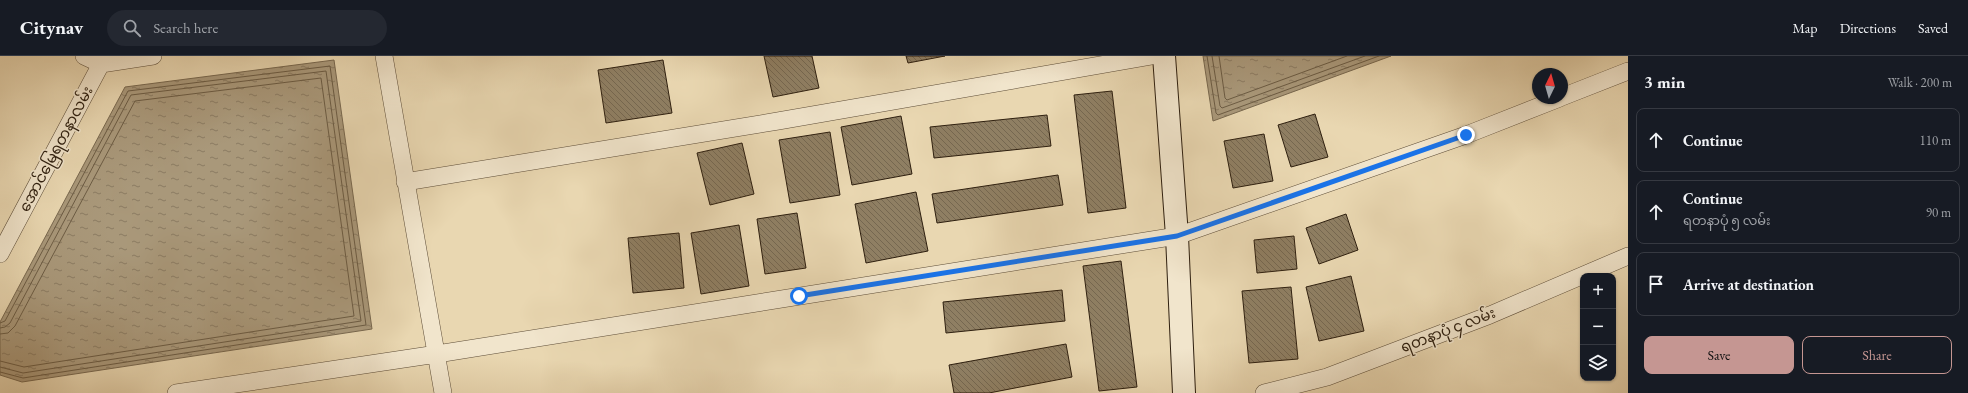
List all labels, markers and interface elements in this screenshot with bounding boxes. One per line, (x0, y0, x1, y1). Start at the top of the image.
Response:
search box (107, 10, 387, 46)
text: Citynav (20, 15, 83, 40)
icon: search (121, 17, 143, 39)
text: Search here (153, 18, 218, 37)
text: Map (1792, 19, 1818, 37)
text: Directions (1840, 19, 1896, 37)
text: Saved (1918, 19, 1948, 37)
north arrow (1532, 68, 1568, 104)
text: 3 min (1644, 71, 1685, 93)
text: Walk · 200 m (1888, 74, 1952, 91)
street label: အောင်မြေရတနာလမ်း (14, 83, 99, 216)
route end (1457, 126, 1475, 144)
icon: ahead (1645, 129, 1667, 151)
text: Continue (1683, 131, 1743, 150)
text: 110 m (1920, 132, 1951, 149)
text: Continue (1683, 189, 1743, 208)
icon: ahead (1645, 201, 1667, 223)
text: 90 m (1926, 204, 1951, 221)
text: ရတနာပုံ ၅ လမ်း (1683, 212, 1771, 229)
map controls (1580, 273, 1616, 381)
button: + (1580, 273, 1616, 309)
icon: arrive (1645, 273, 1667, 295)
text: Arrive at destination (1683, 275, 1814, 294)
route start (790, 287, 808, 305)
street label: ရတနာပုံ ၄ လမ်း (1398, 303, 1499, 359)
button: − (1580, 309, 1616, 345)
button: Save (1644, 336, 1794, 374)
button: Share (1802, 336, 1952, 374)
button: layers (1580, 345, 1616, 381)

